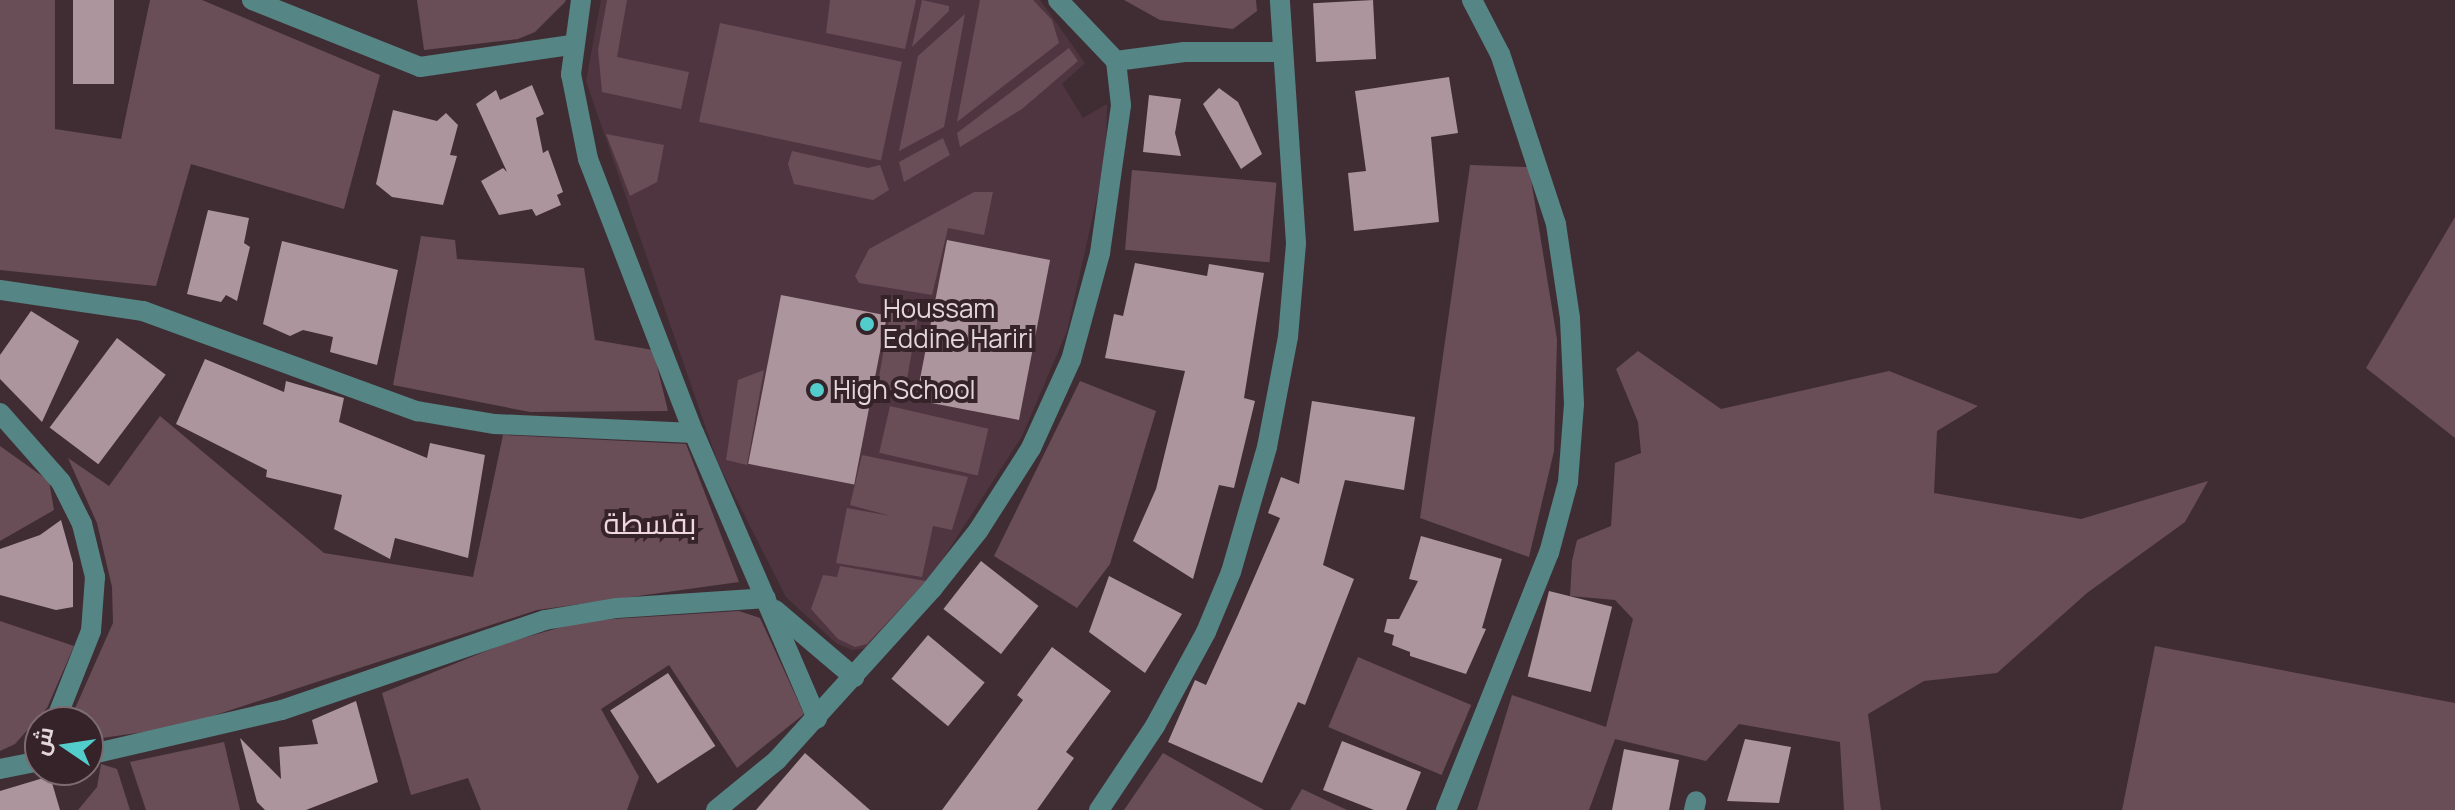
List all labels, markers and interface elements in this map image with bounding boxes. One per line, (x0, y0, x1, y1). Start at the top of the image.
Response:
place label: Houssam Eddine Hariri (883, 293, 1034, 354)
marker: Houssam Eddine Hariri (858, 315, 876, 333)
place label: High School (833, 374, 976, 406)
marker: High School (808, 381, 826, 399)
district label: بقسطة (604, 505, 696, 541)
north arrow (24, 706, 104, 786)
text: ش (25, 724, 60, 758)

